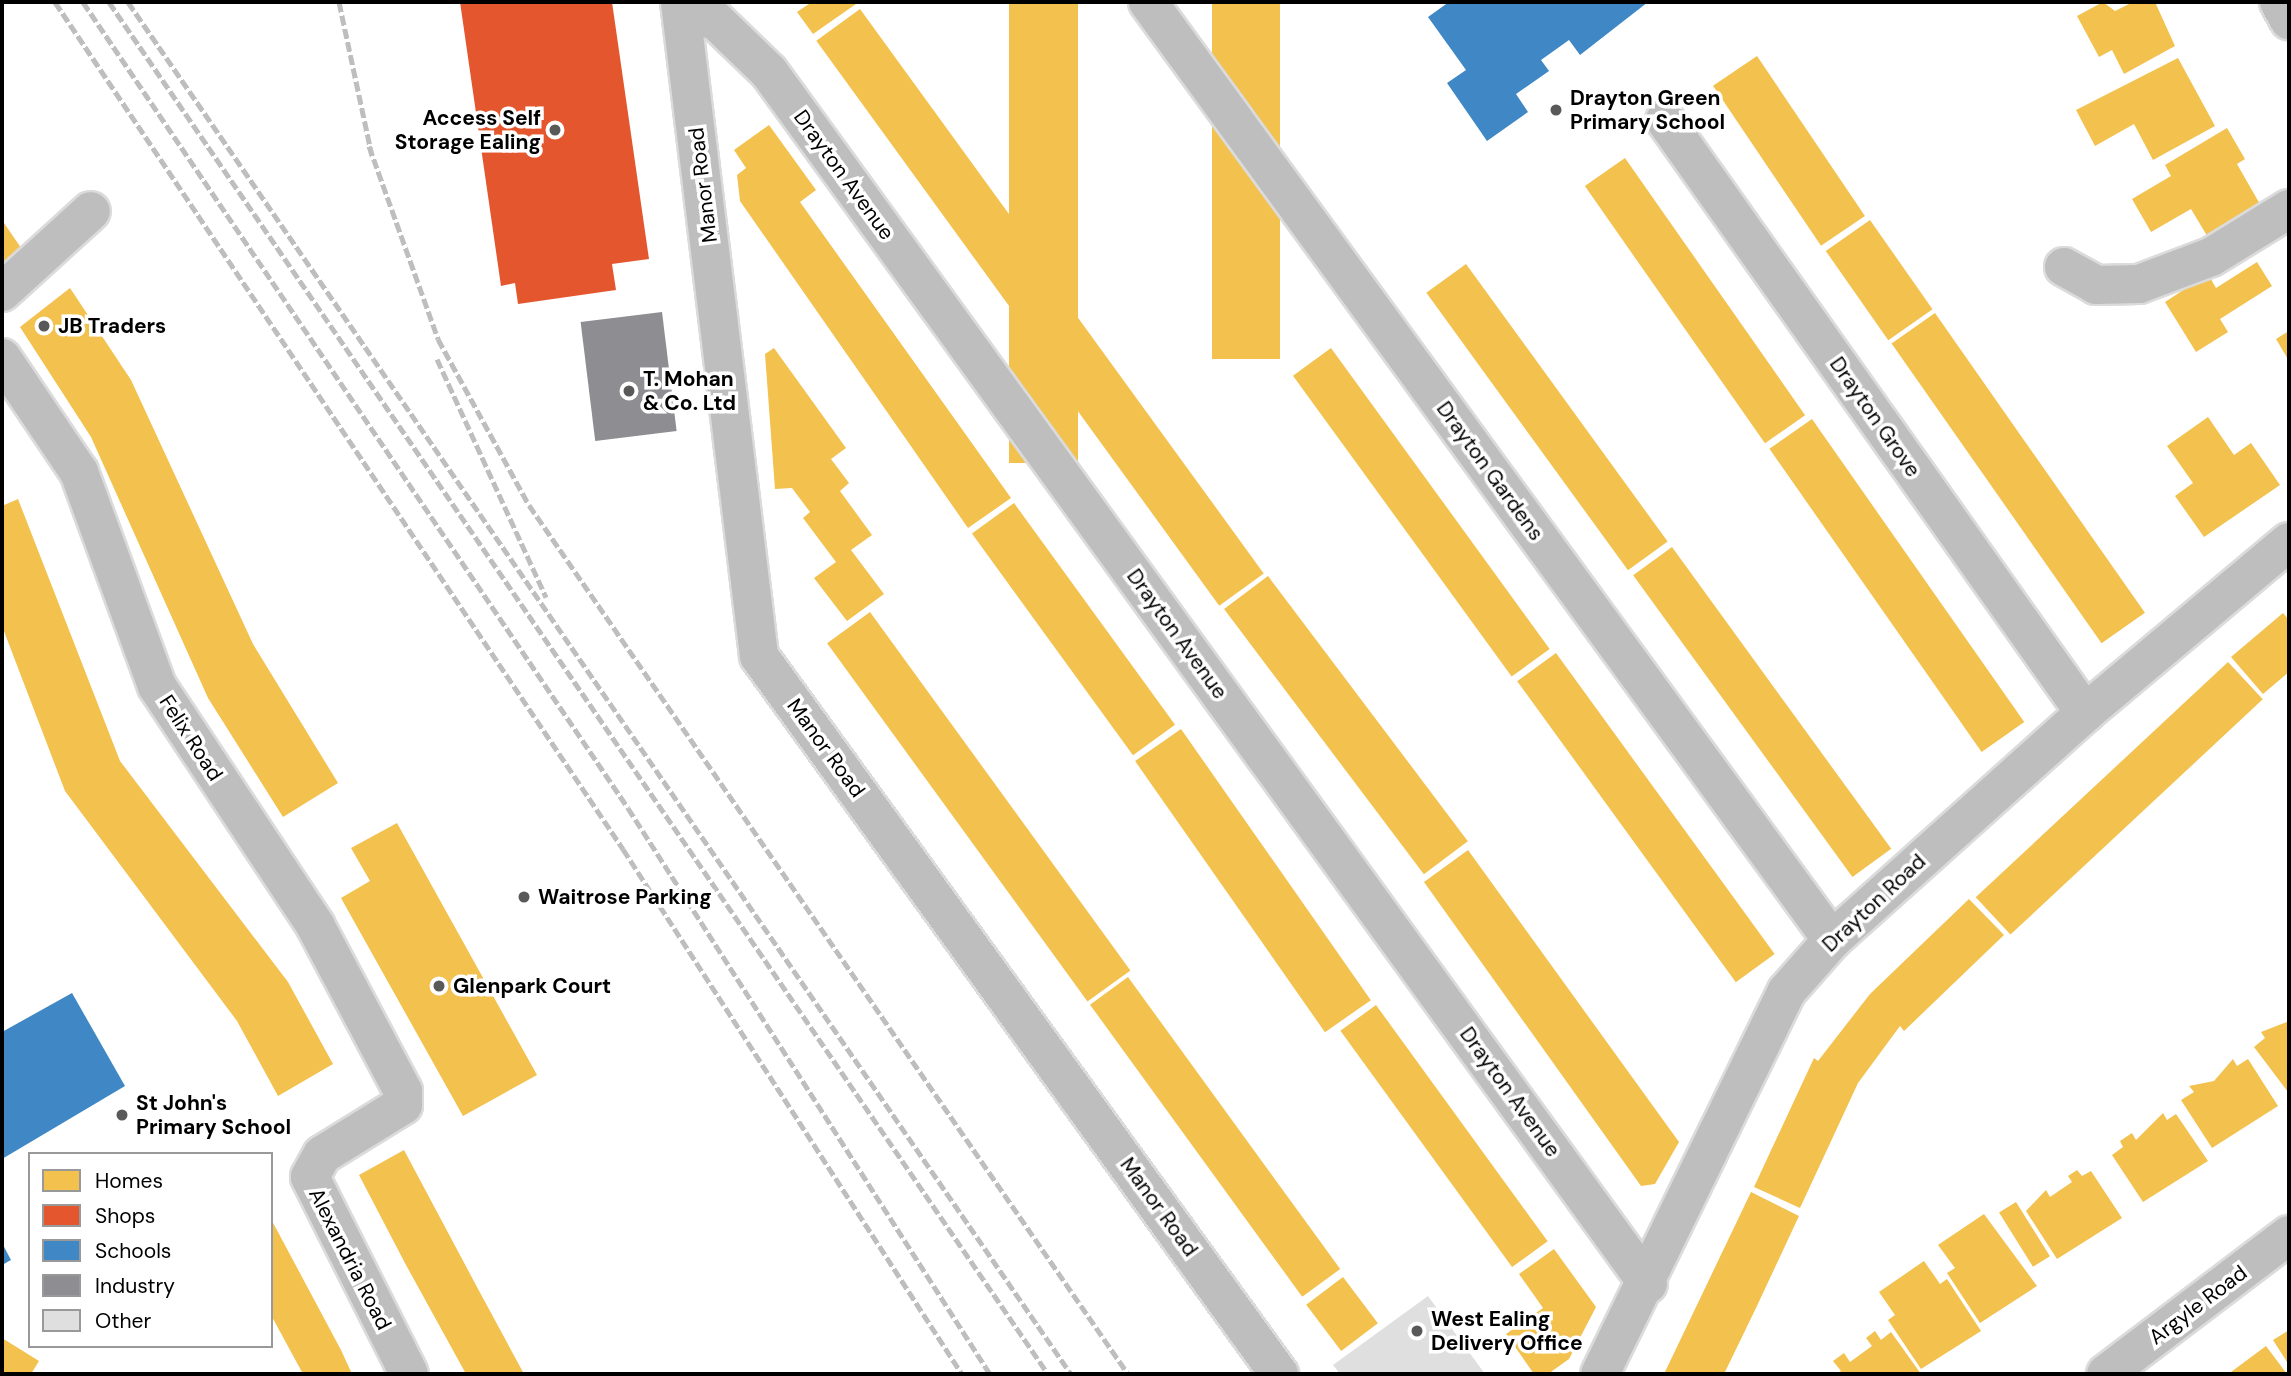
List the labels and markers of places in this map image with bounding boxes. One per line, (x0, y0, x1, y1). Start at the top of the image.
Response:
place label: Drayton Green Primary School (1570, 85, 1725, 135)
marker: Drayton Green Primary School (1548, 102, 1564, 118)
place label: Access Self Storage Ealing (395, 105, 541, 155)
marker: Access Self Storage Ealing (547, 122, 563, 138)
place label: JB Traders (58, 313, 166, 339)
marker: JB Traders (36, 318, 52, 334)
place label: T. Mohan & Co. Ltd (643, 366, 736, 416)
marker: T. Mohan & Co. Ltd (621, 383, 637, 399)
place label: Waitrose Parking (538, 884, 712, 910)
marker: Waitrose Parking (516, 889, 532, 905)
place label: Glenpark Court (453, 973, 611, 999)
marker: Glenpark Court (431, 978, 447, 994)
place label: St John's Primary School (136, 1090, 291, 1140)
marker: St John's Primary School (114, 1107, 130, 1123)
place label: West Ealing Delivery Office (1431, 1306, 1583, 1356)
marker: West Ealing Delivery Office (1409, 1323, 1425, 1339)

